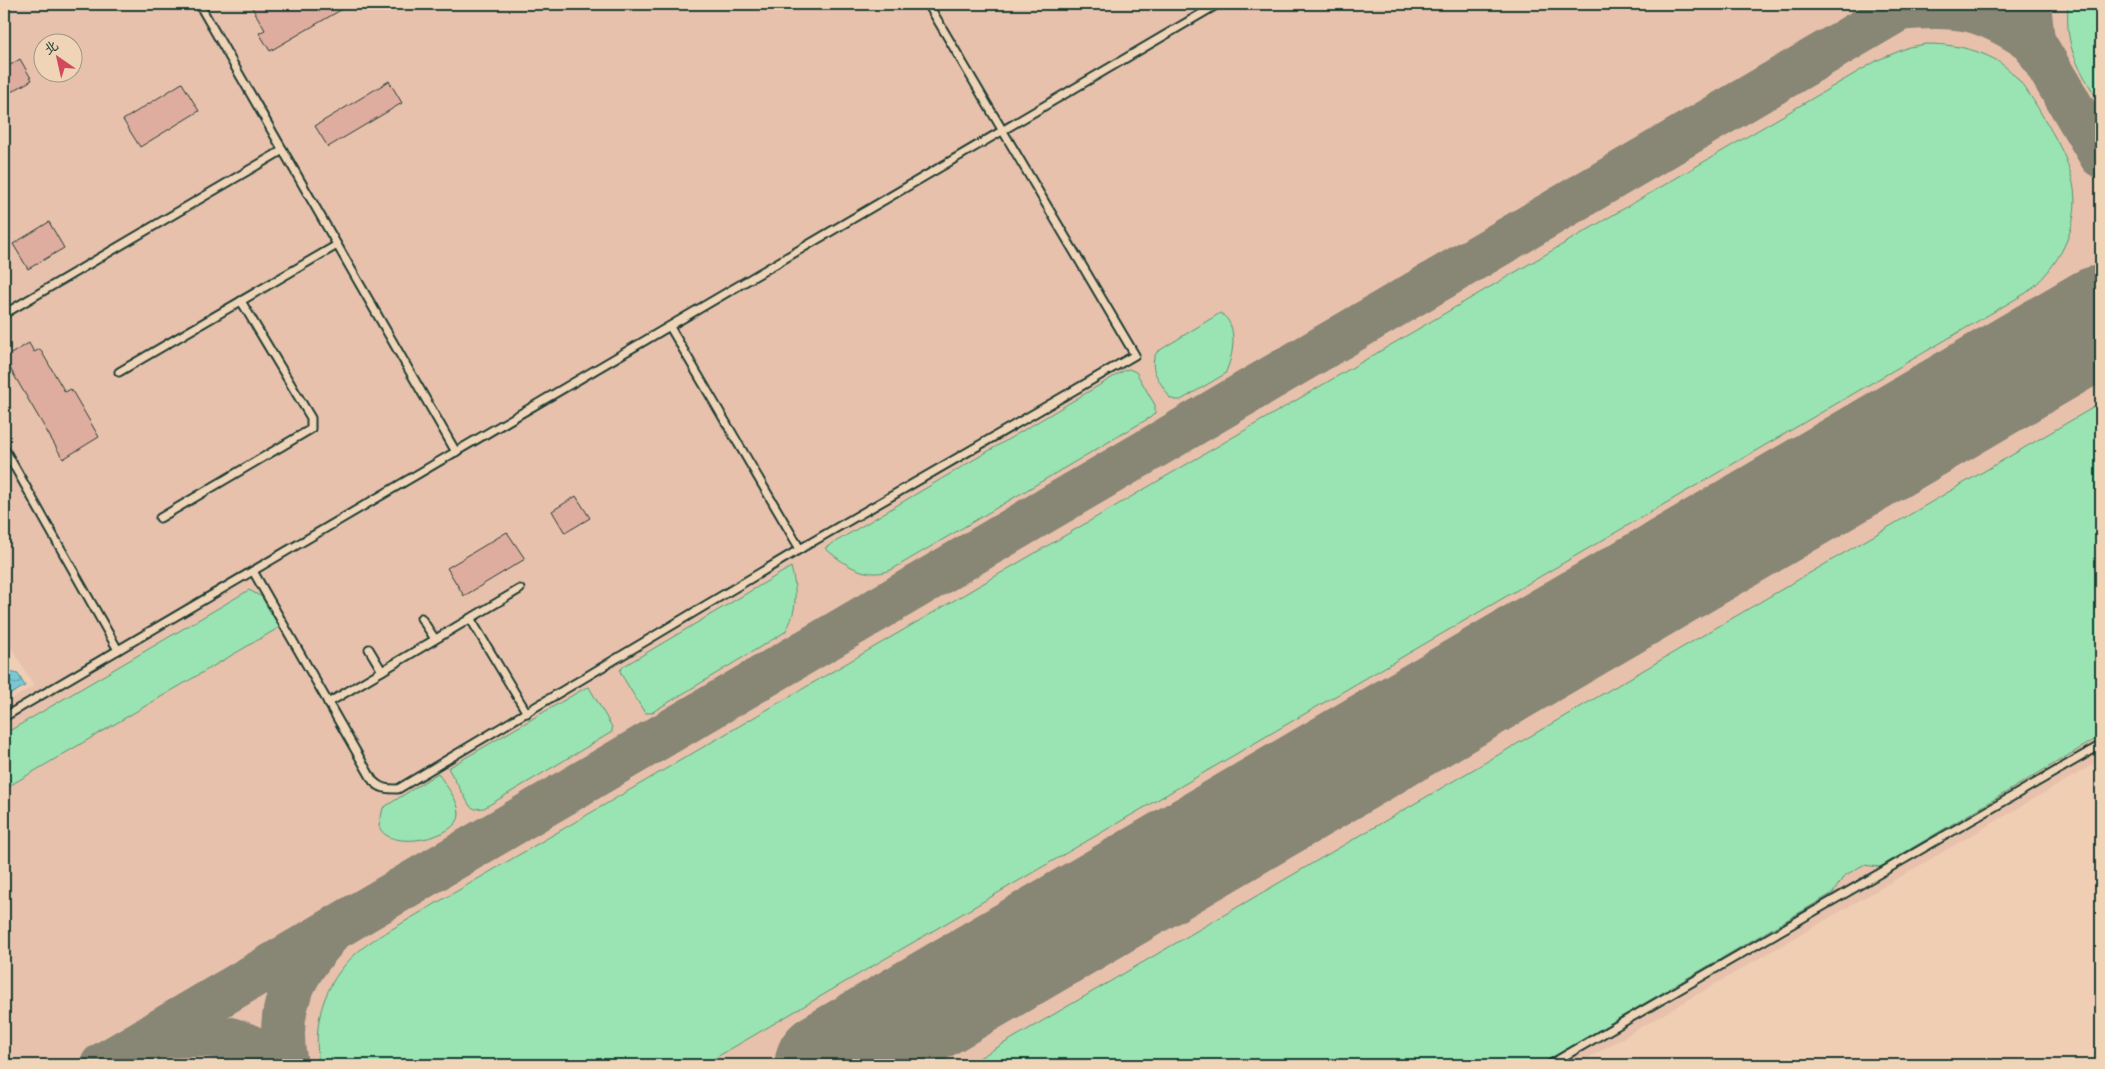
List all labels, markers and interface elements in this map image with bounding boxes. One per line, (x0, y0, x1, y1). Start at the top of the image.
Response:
north arrow (32, 32, 82, 82)
text: 北 (39, 35, 62, 59)

